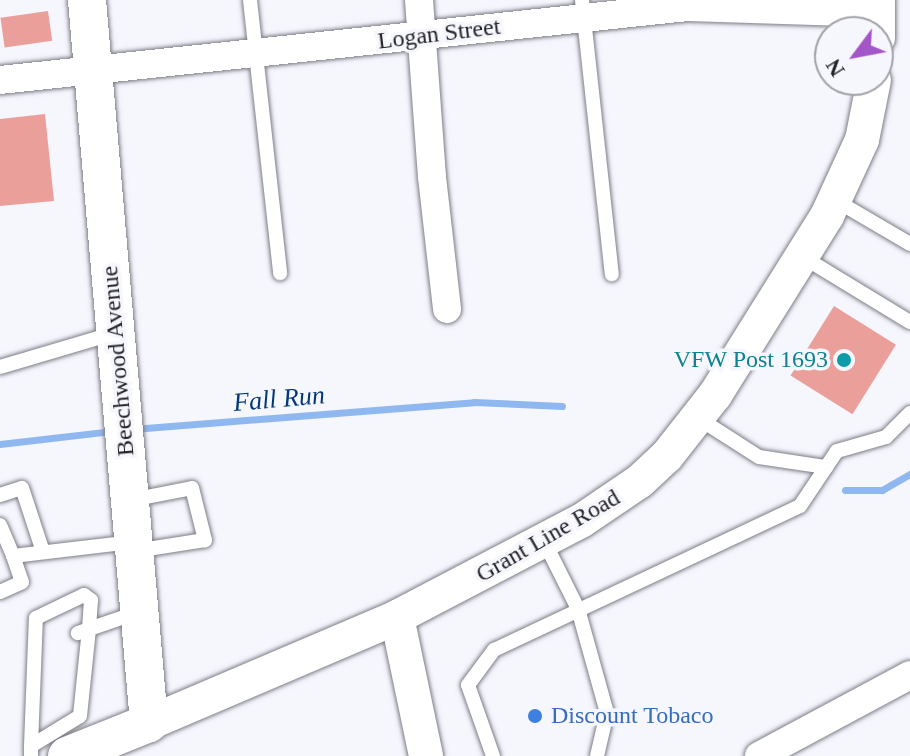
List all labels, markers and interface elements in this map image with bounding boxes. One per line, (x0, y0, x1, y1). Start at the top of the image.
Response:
street label: Logan Street (376, 12, 502, 56)
north arrow (814, 16, 894, 96)
text: N (820, 55, 850, 81)
street label: Beechwood Avenue (95, 264, 141, 458)
place label: VFW Post 1693 (673, 346, 828, 374)
marker: VFW Post 1693 (835, 351, 853, 369)
water label: Fall Run (232, 379, 326, 419)
street label: Grant Line Road (471, 483, 625, 589)
place label: Discount Tobaco (551, 702, 714, 730)
marker: Discount Tobaco (526, 707, 544, 725)

